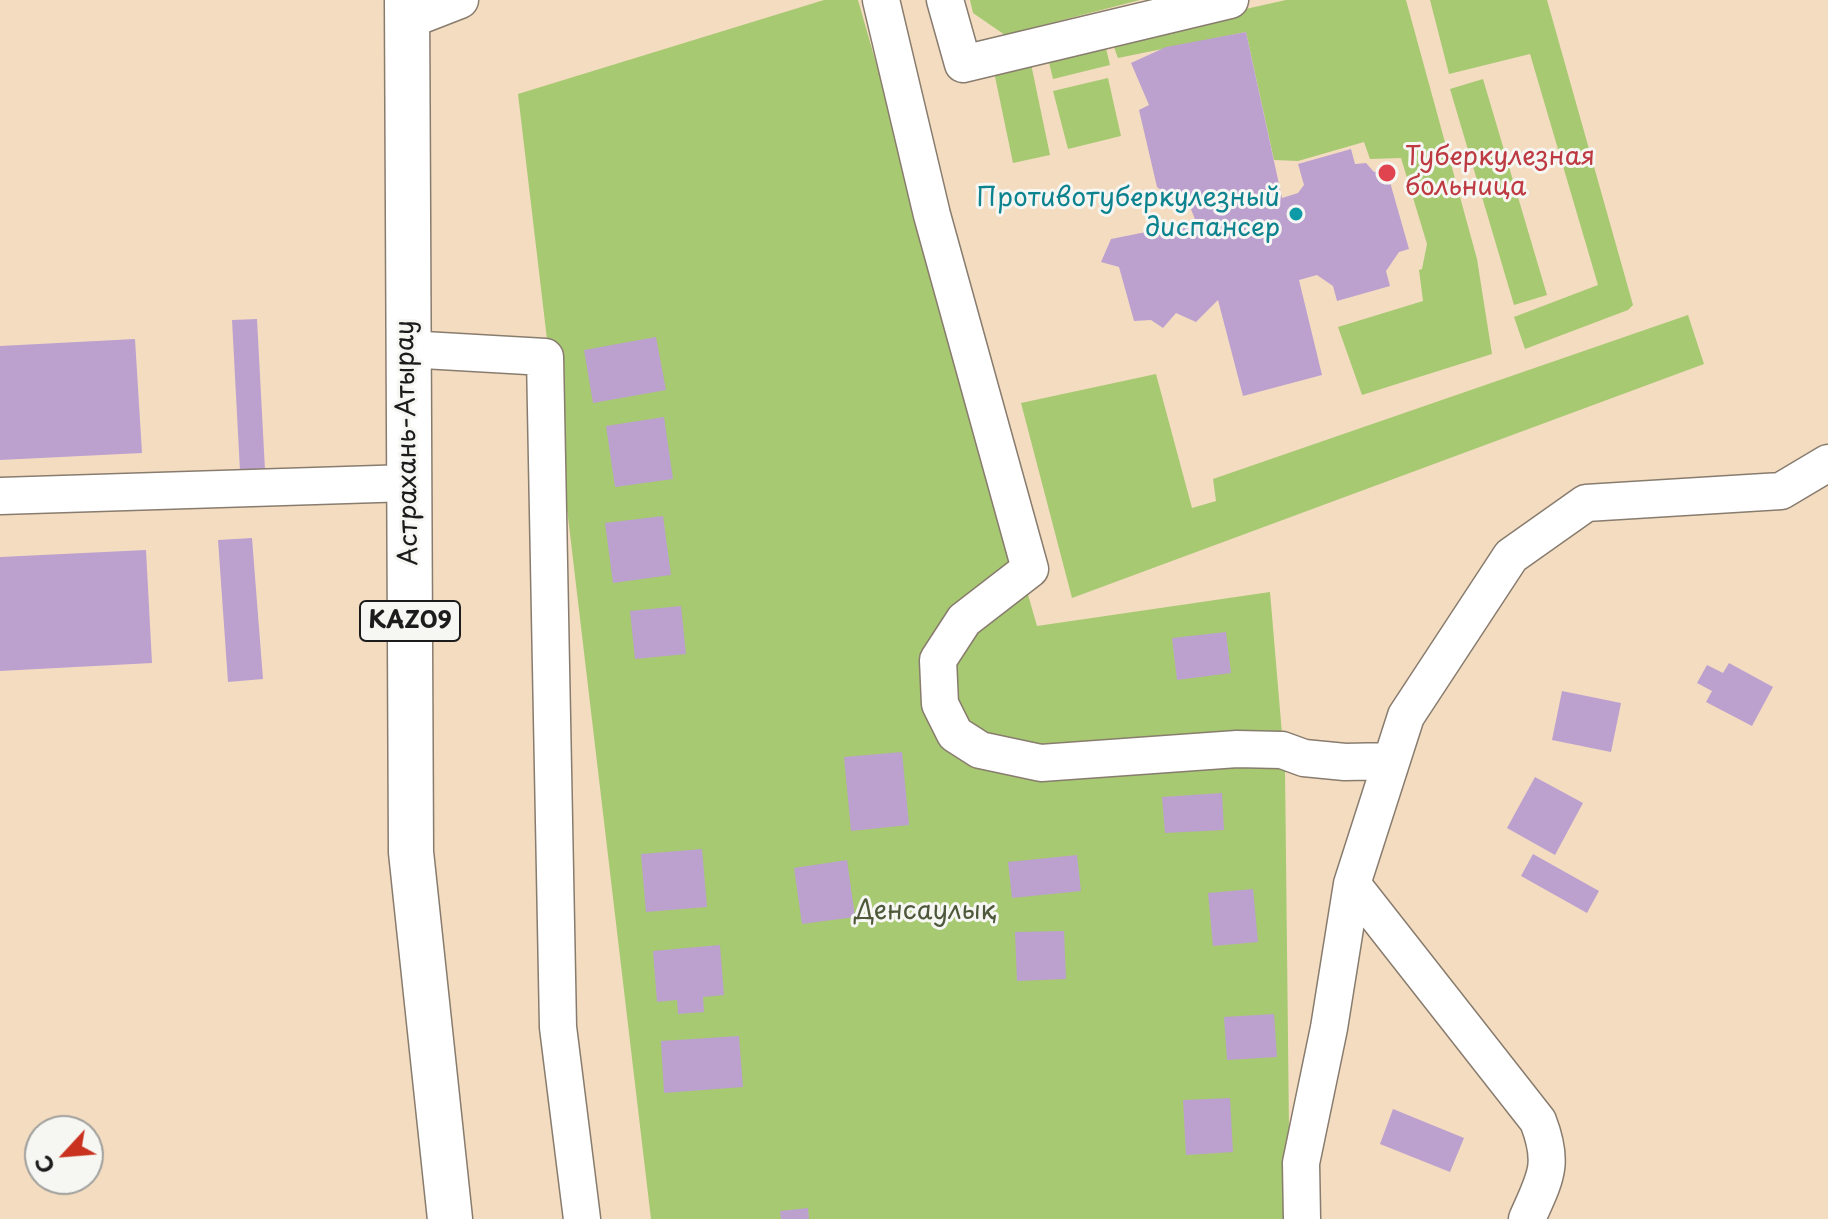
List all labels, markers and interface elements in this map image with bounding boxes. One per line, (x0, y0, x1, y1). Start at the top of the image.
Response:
place label: Туберкулезная больница (1405, 142, 1595, 204)
marker: Туберкулезная больница (1376, 162, 1398, 184)
place label: Противотуберкулезный диспансер (976, 183, 1280, 244)
marker: Противотуберкулезный диспансер (1287, 205, 1305, 223)
street label: Астрахань-Атырау (390, 320, 426, 566)
road number: KAZ09 (360, 601, 460, 641)
park label: Денсаулық (854, 896, 996, 928)
north arrow (24, 1115, 104, 1195)
text: С (25, 1150, 62, 1180)

